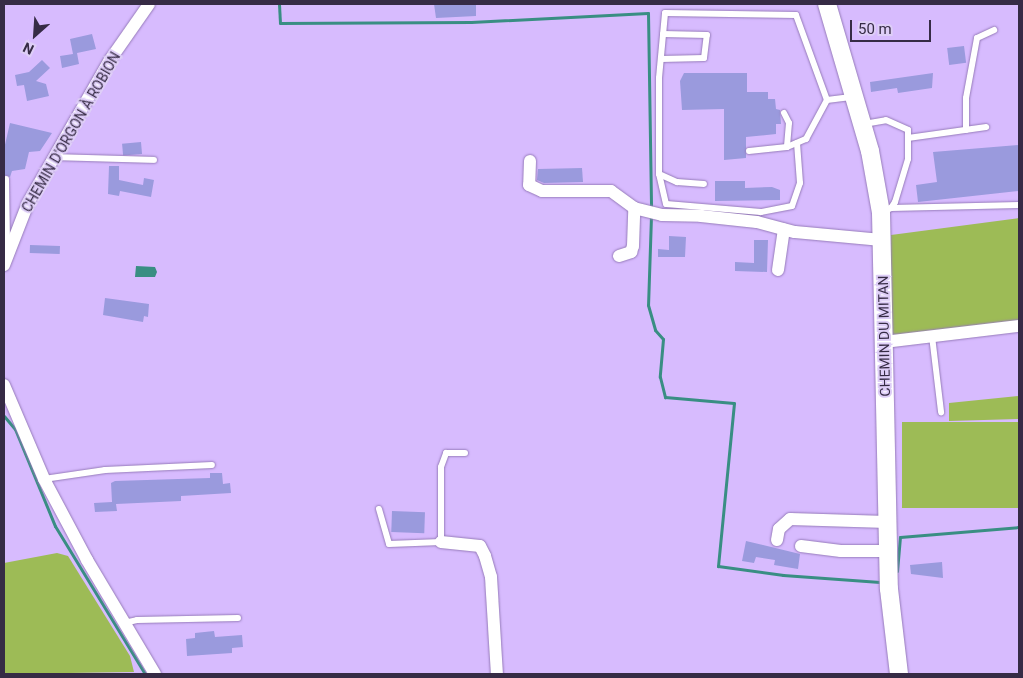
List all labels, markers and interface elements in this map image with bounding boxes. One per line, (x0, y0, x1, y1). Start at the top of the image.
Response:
north arrow (10, 10, 60, 60)
scale bar (853, 10, 934, 42)
text: 50 m (858, 20, 892, 38)
street label: CHEMIN D'ORGON À ROBION (18, 49, 124, 215)
street label: CHEMIN DU MITAN (875, 275, 893, 397)

